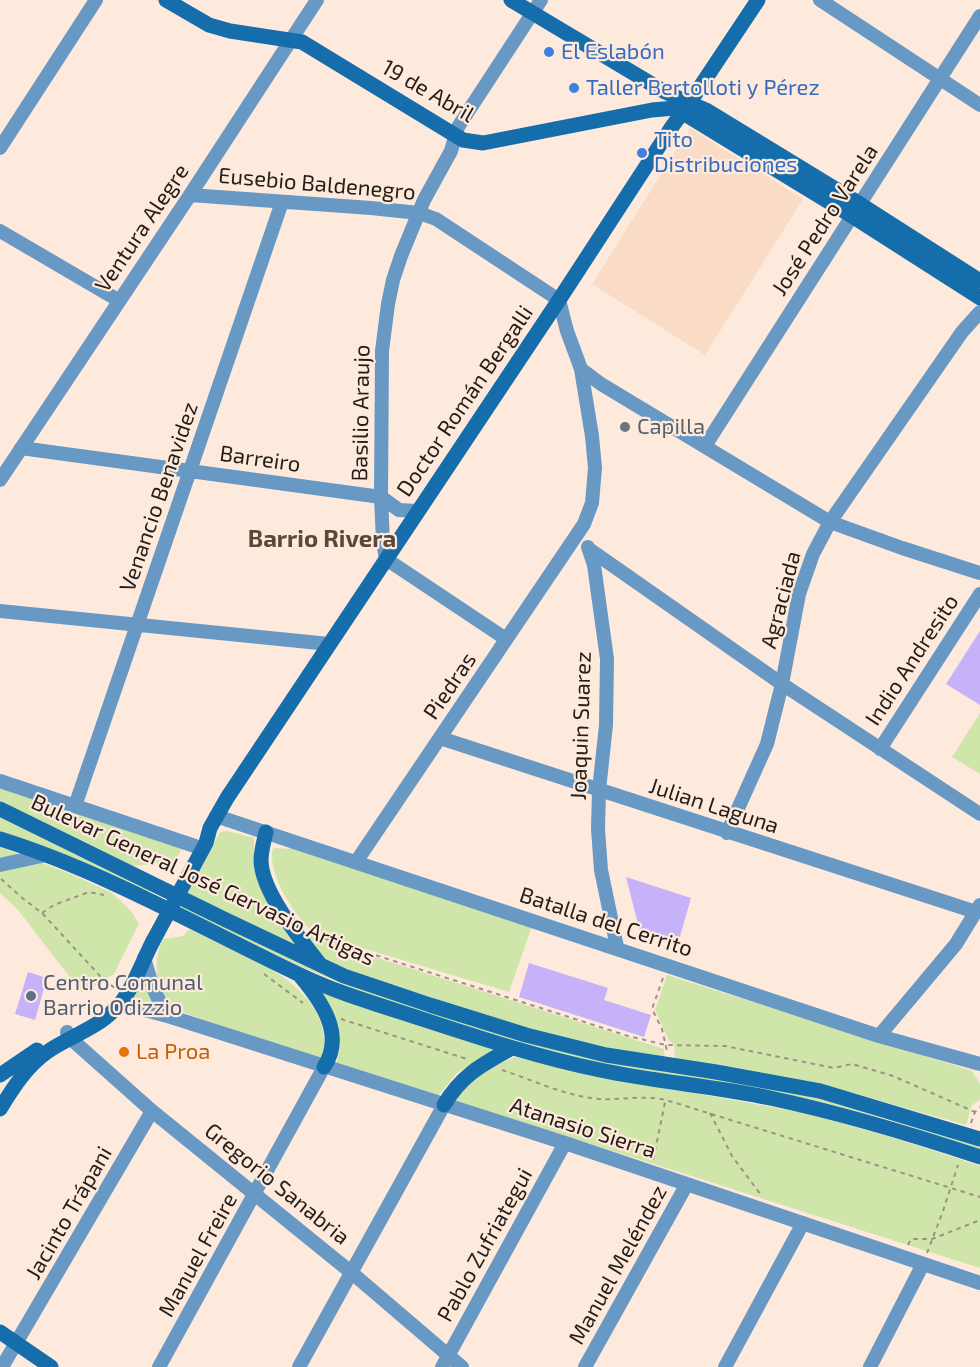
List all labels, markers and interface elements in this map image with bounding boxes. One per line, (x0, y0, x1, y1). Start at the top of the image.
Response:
place label: El Eslabón (561, 39, 665, 65)
marker: El Eslabón (542, 45, 556, 59)
street label: 19 de Abril (377, 54, 479, 128)
place label: Taller Bertolloti y Pérez (586, 75, 820, 101)
marker: Taller Bertolloti y Pérez (567, 81, 581, 95)
place label: Tito Distribuciones (654, 127, 797, 178)
street label: José Pedro Varela (766, 139, 884, 301)
marker: Tito Distribuciones (635, 146, 649, 160)
street label: Ventura Alegre (90, 159, 194, 297)
street label: Eusebio Baldenegro (217, 162, 417, 206)
street label: Doctor Román Bergalli (391, 301, 539, 501)
street label: Basilio Araujo (347, 344, 375, 482)
street label: Venancio Benavidez (114, 399, 204, 595)
place label: Capilla (637, 414, 705, 440)
marker: Capilla (618, 420, 632, 434)
street label: Barreiro (218, 440, 302, 478)
district label: Barrio Rivera (248, 525, 396, 553)
street label: Agraciada (755, 548, 807, 652)
street label: Indio Andresito (860, 590, 964, 730)
street label: Piedras (418, 648, 482, 724)
street label: Joaquin Suarez (565, 651, 597, 801)
street label: Julian Laguna (646, 773, 782, 839)
street label: Bulevar General José Gervasio Artigas (27, 789, 379, 971)
street label: Batalla del Cerrito (516, 882, 696, 962)
place label: Centro Comunal Barrio Odizzio (43, 970, 203, 1022)
marker: Centro Comunal Barrio Odizzio (24, 989, 38, 1003)
place label: La Proa (136, 1039, 210, 1065)
marker: La Proa (117, 1045, 131, 1059)
street label: Atanasio Sierra (507, 1092, 659, 1164)
street label: Gregorio Sanabria (199, 1118, 355, 1250)
street label: Jacinto Trápani (20, 1142, 118, 1284)
street label: Pablo Zufriategui (432, 1164, 538, 1326)
street label: Manuel Meléndez (563, 1181, 673, 1349)
street label: Manuel Freire (153, 1188, 243, 1322)

